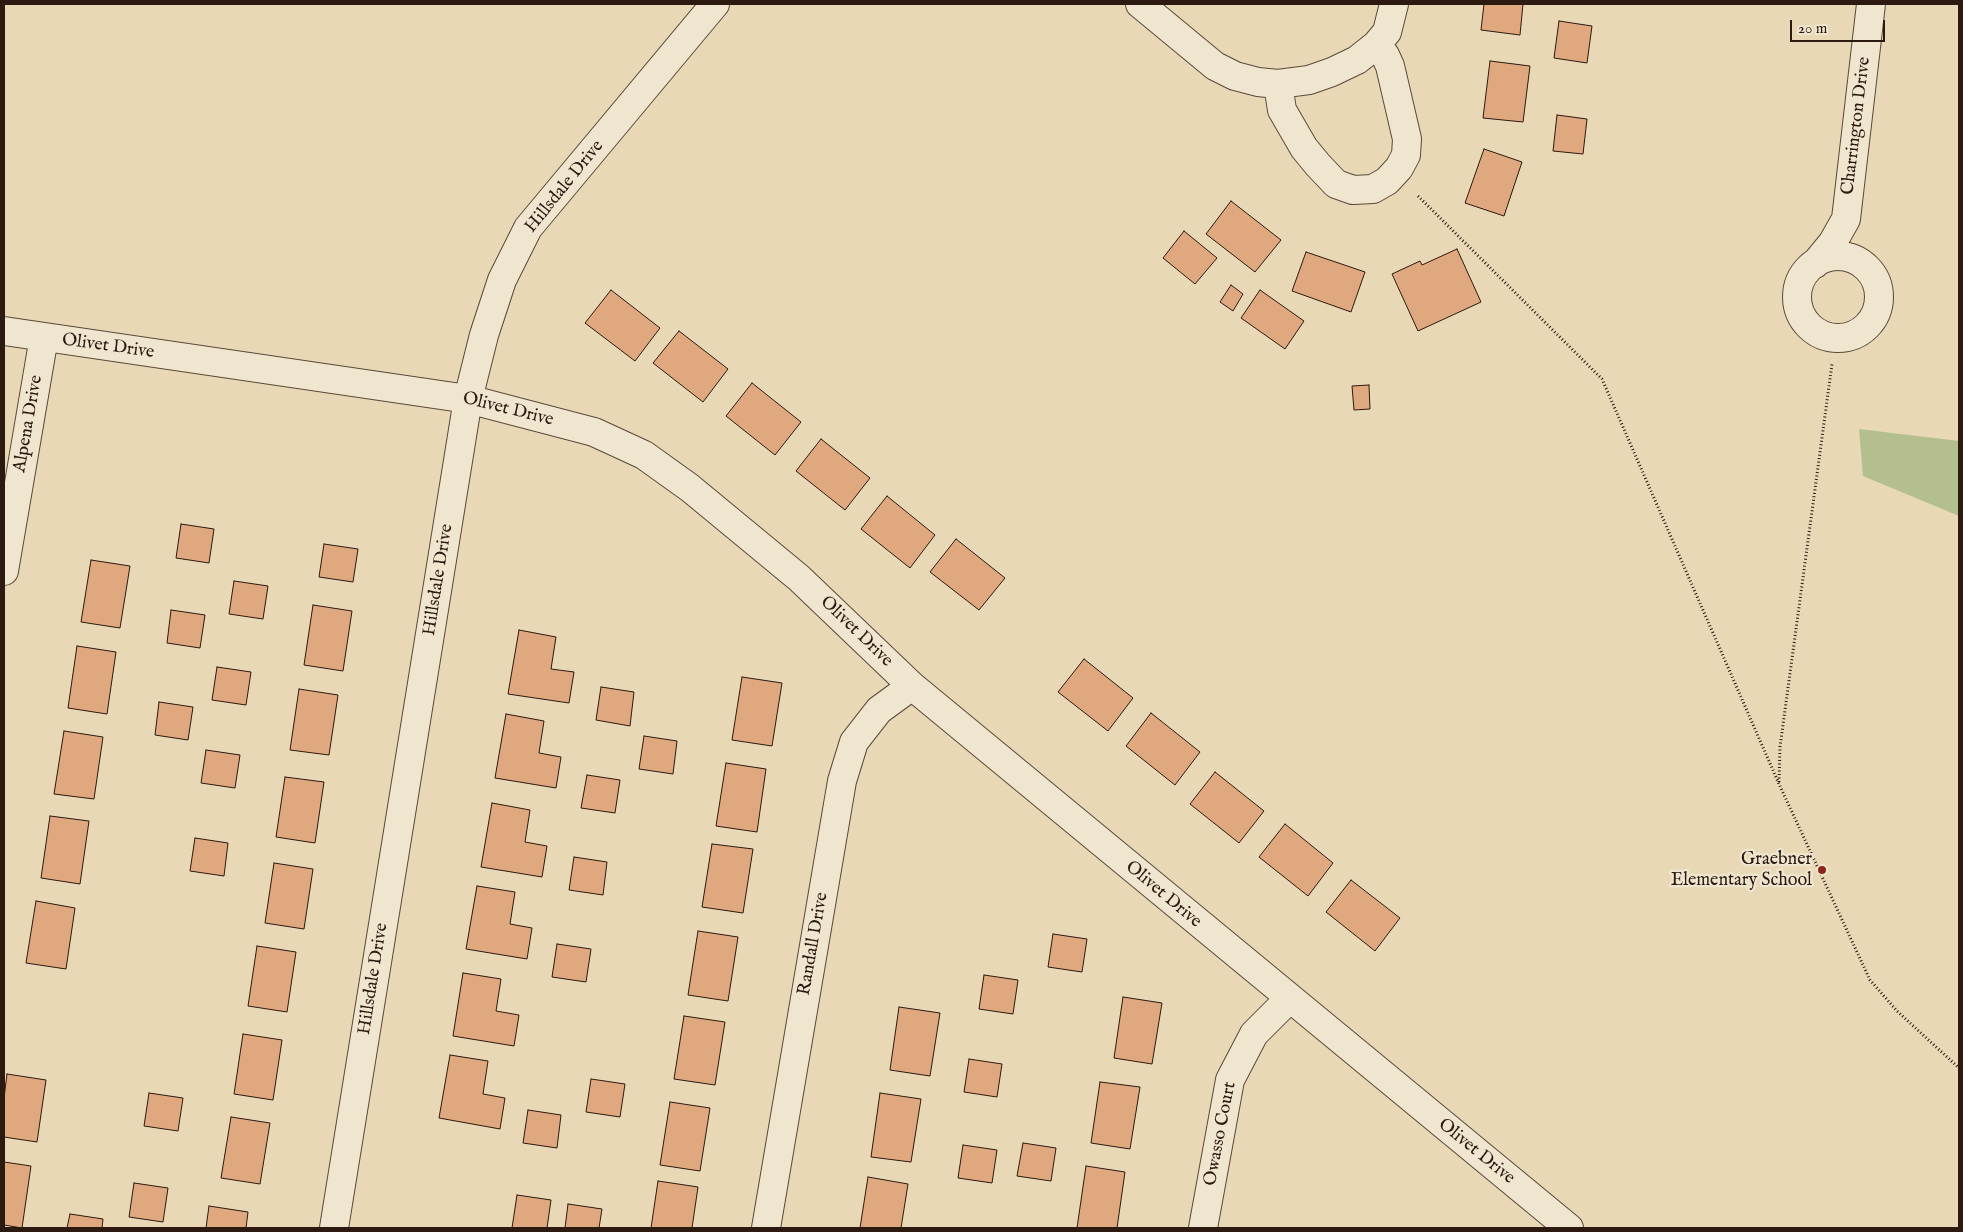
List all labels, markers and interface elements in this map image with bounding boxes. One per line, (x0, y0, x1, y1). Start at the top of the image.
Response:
scale bar (1793, 10, 1888, 42)
text: 20 m (1798, 19, 1827, 38)
street label: Charrington Drive (1838, 56, 1876, 196)
street label: Hillsdale Drive (521, 136, 609, 238)
street label: Olivet Drive (61, 330, 155, 364)
street label: Alpena Drive (10, 374, 48, 474)
street label: Olivet Drive (460, 388, 556, 432)
street label: Hillsdale Drive (420, 523, 458, 637)
street label: Olivet Drive (815, 592, 897, 672)
place label: Graebner Elementary School (1671, 849, 1812, 892)
street label: Olivet Drive (1121, 857, 1205, 933)
marker: Graebner Elementary School (1816, 864, 1828, 876)
street label: Randall Drive (794, 891, 834, 997)
street label: Hillsdale Drive (355, 922, 393, 1036)
street label: Owasso Court (1200, 1080, 1242, 1188)
street label: Olivet Drive (1433, 1114, 1519, 1190)

